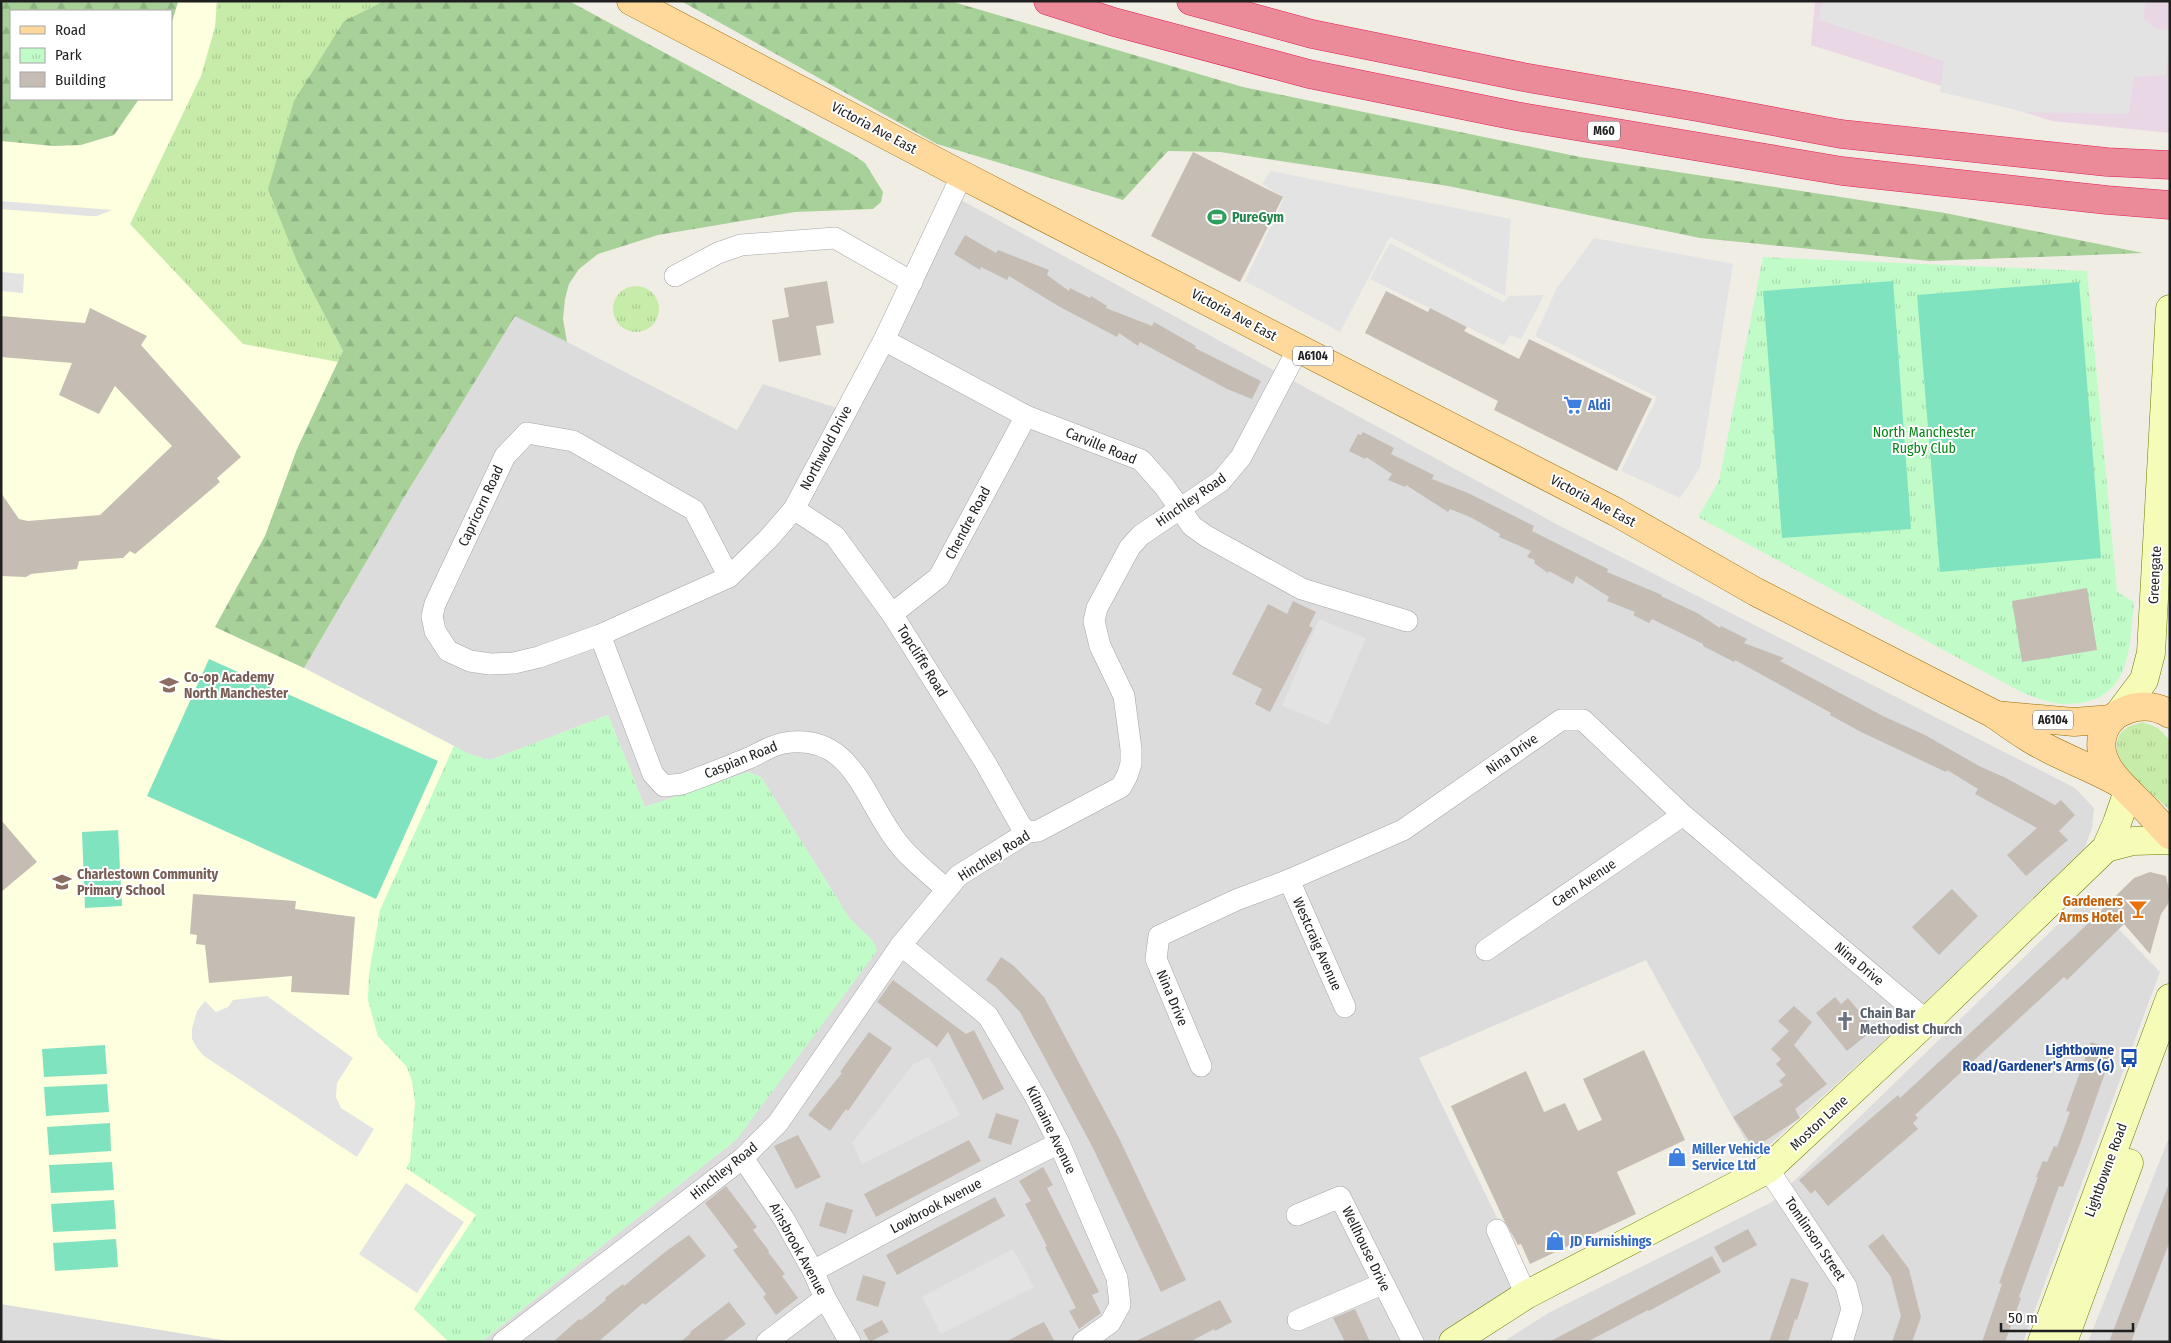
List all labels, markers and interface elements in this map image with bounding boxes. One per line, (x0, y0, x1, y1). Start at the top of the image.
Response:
legend (10, 10, 172, 100)
text: Road (55, 21, 86, 39)
text: Park (55, 46, 82, 64)
text: Building (55, 71, 106, 89)
street label: Victoria Ave East (828, 98, 920, 158)
road number: M60 (1588, 122, 1620, 140)
sports icon: PureGym (1206, 206, 1228, 228)
place label: PureGym (1232, 209, 1284, 226)
street label: Victoria Ave East (1188, 285, 1280, 345)
road number: A6104 (1293, 346, 1333, 366)
supermarket icon: Aldi (1562, 394, 1584, 416)
place label: Aldi (1587, 397, 1611, 414)
street label: Northwold Drive (797, 403, 855, 493)
street label: Carville Road (1063, 424, 1139, 468)
park label: North Manchester Rugby Club (1873, 424, 1975, 457)
street label: Capricorn Road (455, 463, 507, 549)
street label: Hinchley Road (1153, 470, 1229, 530)
street label: Victoria Ave East (1547, 471, 1639, 531)
street label: Chendre Road (942, 484, 994, 562)
street label: Greengate (2145, 545, 2165, 604)
street label: Topcliffe Road (893, 622, 951, 700)
place label: Co-op Academy North Manchester (184, 669, 289, 702)
school or university icon: Co-op Academy North Manchester (158, 674, 180, 696)
road number: A6104 (2033, 710, 2073, 730)
street label: Nina Drive (1483, 730, 1541, 778)
street label: Caspian Road (702, 738, 780, 782)
street label: Hinchley Road (955, 827, 1033, 885)
street label: Caen Avenue (1549, 855, 1619, 911)
place label: Charlestown Community Primary School (77, 866, 219, 899)
school or university icon: Charlestown Community Primary School (51, 871, 73, 893)
place label: Gardeners Arms Hotel (2058, 893, 2123, 926)
street label: Westcraig Avenue (1289, 895, 1345, 993)
bar icon: Gardeners Arms Hotel (2127, 898, 2149, 920)
street label: Nina Drive (1831, 938, 1887, 990)
street label: Nina Drive (1153, 967, 1191, 1029)
place label: Chain Bar Methodist Church (1860, 1005, 1962, 1038)
church icon: Chain Bar Methodist Church (1834, 1010, 1856, 1032)
place label: Lightbowne Road/Gardener's Arms (G) (1963, 1042, 2114, 1075)
bus stop icon: Lightbowne Road/Gardener's Arms (G) (2118, 1047, 2140, 1069)
street label: Kilmaine Avenue (1022, 1083, 1080, 1177)
street label: Moston Lane (1787, 1092, 1852, 1154)
street label: Lightbowne Road (2081, 1121, 2131, 1219)
street label: Hinchley Road (687, 1139, 761, 1203)
place label: Miller Vehicle Service Ltd (1692, 1141, 1770, 1174)
shop icon: Miller Vehicle Service Ltd (1666, 1146, 1688, 1168)
street label: Lowbrook Avenue (887, 1175, 985, 1237)
street label: Tomlinson Street (1781, 1194, 1849, 1284)
street label: Ainsbrook Avenue (766, 1200, 830, 1298)
street label: Wellhouse Drive (1338, 1204, 1394, 1294)
shop icon: JD Furnishings (1544, 1230, 1566, 1252)
place label: JD Furnishings (1569, 1233, 1652, 1250)
scale bar (2001, 1300, 2134, 1332)
text: 50 m (2008, 1309, 2038, 1327)

